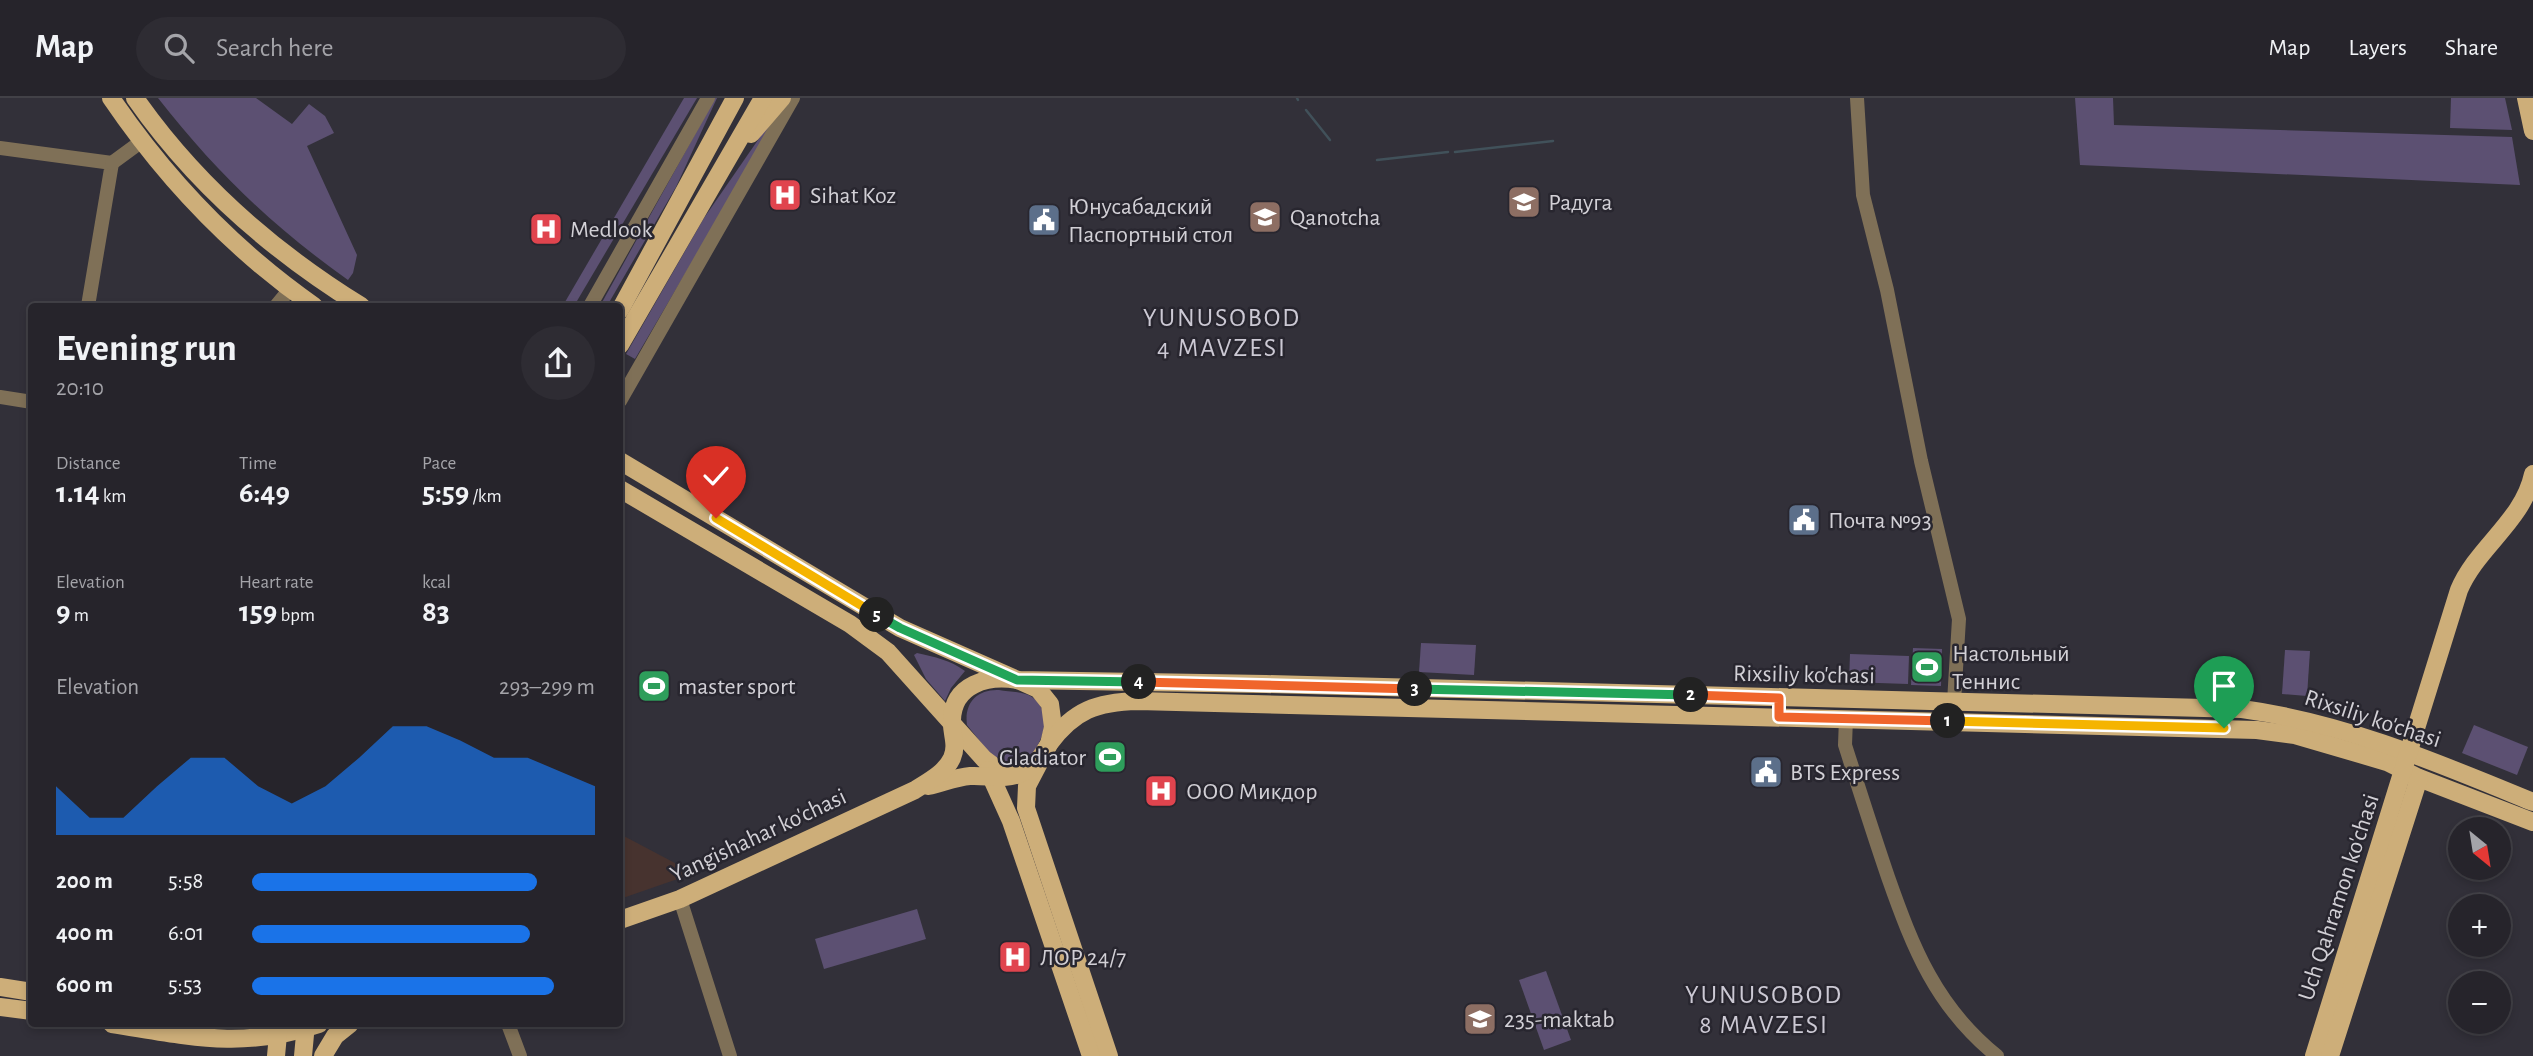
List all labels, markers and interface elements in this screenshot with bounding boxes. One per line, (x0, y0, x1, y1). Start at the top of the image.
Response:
search box (136, 17, 626, 80)
icon: search (160, 29, 198, 67)
text: Map (35, 31, 94, 64)
text: Search here (216, 35, 334, 61)
text: Map (2268, 36, 2310, 60)
text: Layers (2348, 36, 2407, 60)
text: Share (2445, 36, 2498, 60)
hospital icon: Sihat Koz (766, 176, 804, 214)
school or university icon: Радуга (1505, 183, 1543, 221)
place label: Sihat Koz (810, 184, 896, 208)
place label: Радуга (1548, 191, 1613, 215)
place label: Юнусабадский Паспортный стол (1068, 195, 1233, 247)
school or university icon: Qanotcha (1246, 198, 1284, 236)
public building icon: Юнусабадский Паспортный стол (1025, 201, 1063, 239)
place label: Qanotcha (1290, 206, 1380, 230)
hospital icon: Medlook (527, 210, 565, 248)
place label: Medlook (570, 218, 652, 242)
district label: YUNUSOBOD 4 MAVZESI (1143, 305, 1301, 361)
button: share (521, 326, 595, 400)
text: Evening run (56, 330, 237, 368)
text: 20:10 (56, 377, 104, 400)
pin (686, 446, 746, 518)
text: Distance (56, 454, 120, 473)
text: Time (239, 454, 277, 473)
text: Pace (422, 454, 456, 473)
icon: check (697, 457, 735, 495)
text: 1.14 (56, 478, 100, 508)
text: 6:49 (239, 478, 290, 508)
text: 5:59 (422, 478, 469, 508)
text: km (100, 487, 127, 506)
text: /km (469, 487, 502, 506)
public building icon: Почта №93 (1785, 501, 1823, 539)
place label: Почта №93 (1828, 509, 1932, 533)
text: Elevation (56, 573, 125, 592)
text: Heart rate (239, 573, 314, 592)
text: kcal (422, 573, 451, 592)
text: 9 (56, 597, 71, 627)
text: 159 (239, 597, 277, 627)
text: 83 (422, 597, 450, 627)
pin: 5 (860, 598, 894, 632)
text: 5 (872, 605, 881, 624)
text: m (71, 606, 89, 625)
text: bpm (277, 606, 315, 625)
place label: Настольный Теннис (1952, 642, 2070, 694)
sports icon: Настольный Теннис (1908, 648, 1946, 686)
pin (2194, 656, 2254, 728)
street label: Rixsiliy ko'chasi (1733, 662, 1875, 688)
pin: 4 (1122, 664, 1156, 700)
sports icon: master sport (635, 667, 673, 705)
icon: arrive (2205, 667, 2243, 705)
text: 4 (1134, 672, 1143, 691)
pin: 3 (1398, 672, 1432, 706)
place label: master sport (678, 675, 796, 699)
text: Elevation (56, 676, 139, 699)
text: 293–299 m (499, 676, 595, 699)
pin: 2 (1674, 678, 1708, 712)
text: 3 (1410, 679, 1419, 698)
text: 2 (1686, 685, 1695, 704)
street label: Rixsiliy ko'chasi (2302, 686, 2444, 752)
pin: 1 (1930, 704, 1966, 738)
text: 1 (1944, 711, 1951, 730)
sports icon: Gladiator (1091, 738, 1129, 776)
place label: Gladiator (999, 746, 1086, 770)
public building icon: BTS Express (1747, 753, 1785, 791)
place label: BTS Express (1790, 761, 1900, 785)
hospital icon: ООО Микдор (1142, 772, 1180, 810)
place label: ООО Микдор (1186, 780, 1317, 804)
street label: Yangishahar ko'chasi (667, 785, 850, 887)
street label: Uch Qahramon ko'chasi (2294, 791, 2384, 1004)
north arrow (2448, 817, 2511, 880)
map controls (2448, 817, 2511, 1034)
text: 200 m (56, 870, 113, 893)
text: 5:58 (168, 870, 203, 893)
button: + (2448, 894, 2511, 957)
text: 400 m (56, 922, 114, 945)
text: 6:01 (168, 922, 204, 945)
hospital icon: ЛОР 24/7 (996, 938, 1034, 976)
place label: ЛОР 24/7 (1040, 946, 1126, 970)
button: − (2448, 971, 2511, 1034)
text: 600 m (56, 974, 113, 997)
text: 5:53 (168, 974, 202, 997)
district label: YUNUSOBOD 8 MAVZESI (1685, 982, 1843, 1038)
school or university icon: 235-maktab (1461, 1000, 1499, 1038)
place label: 235-maktab (1504, 1008, 1615, 1032)

